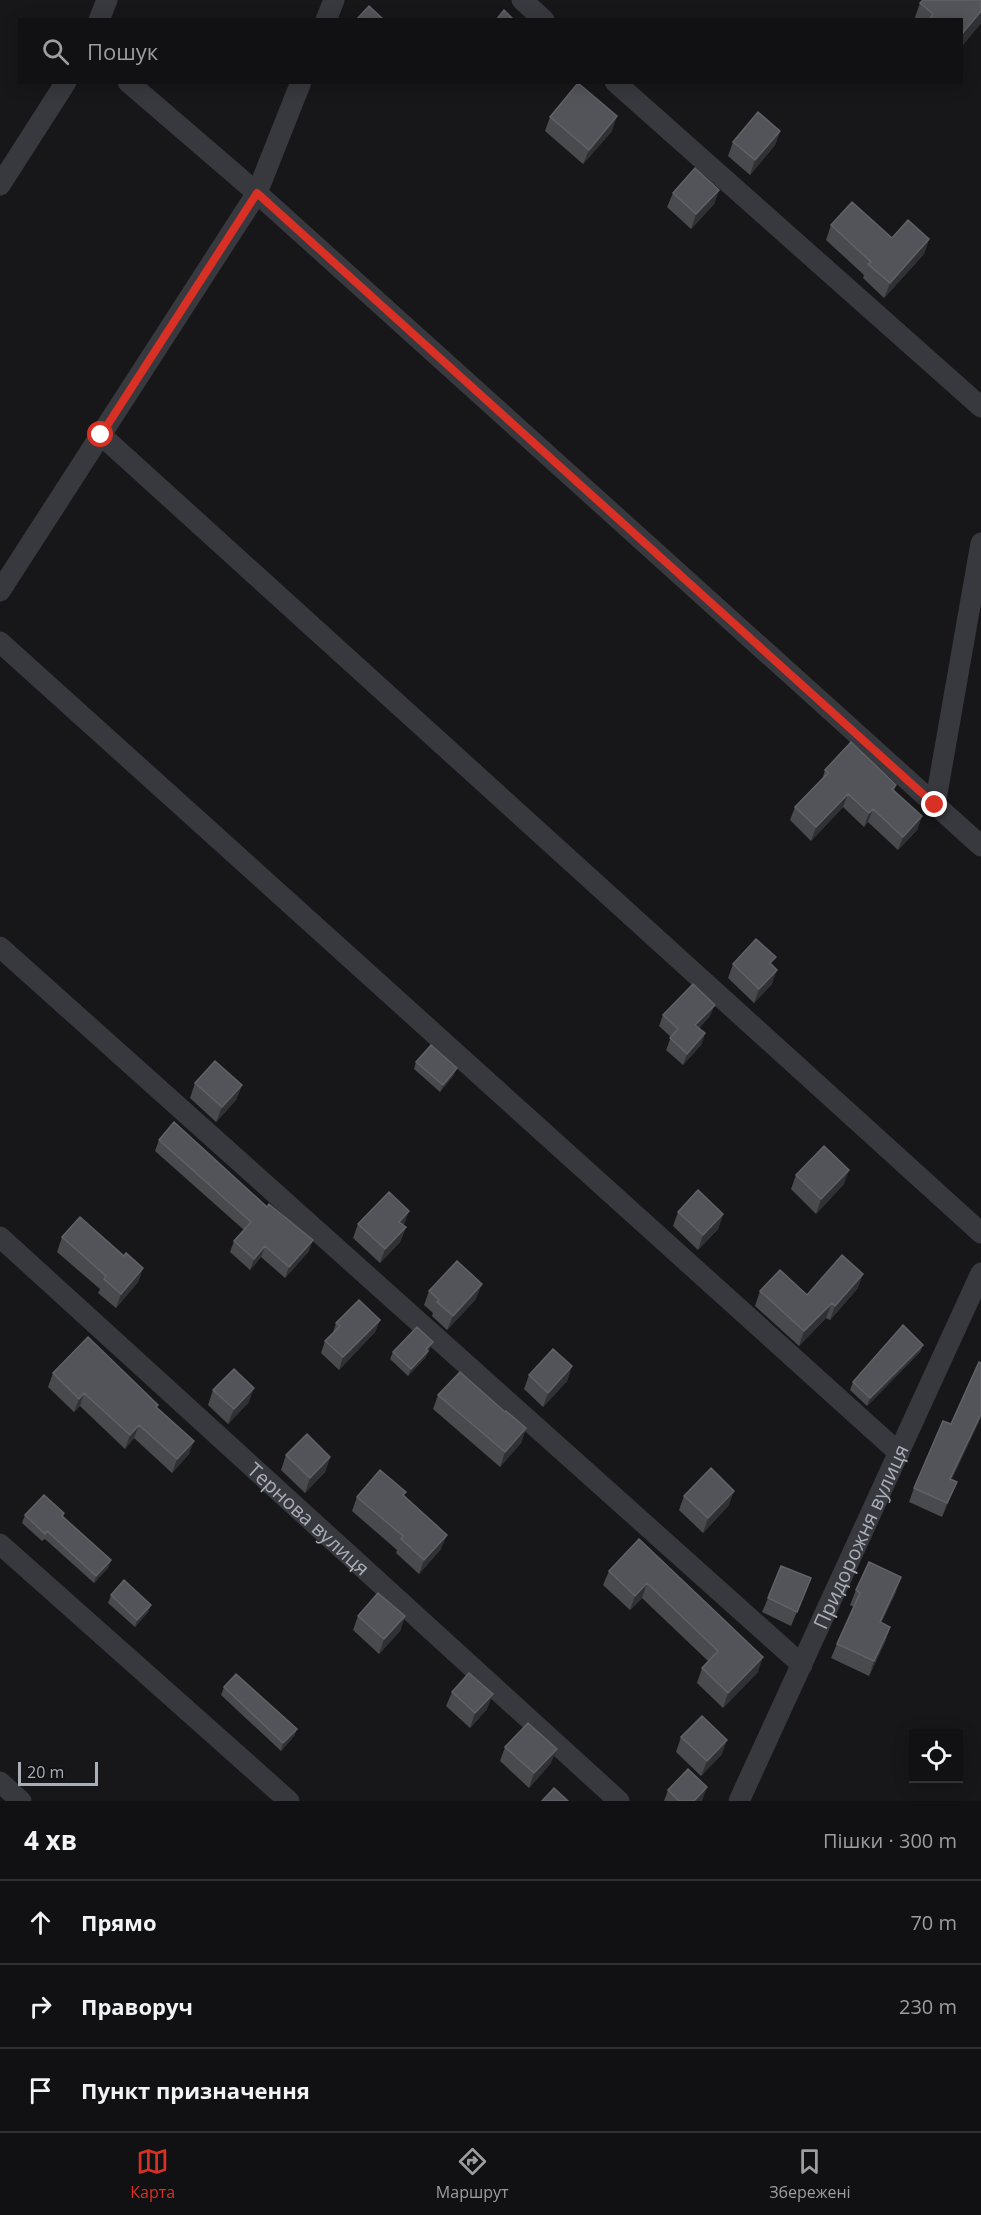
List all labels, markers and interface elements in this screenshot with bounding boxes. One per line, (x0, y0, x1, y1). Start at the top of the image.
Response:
search box (18, 18, 963, 84)
icon: search (39, 35, 72, 68)
text: Пошук (87, 36, 158, 66)
route start (87, 421, 113, 447)
route end (921, 791, 947, 817)
street label: Придорожня вулиця (806, 1440, 914, 1633)
street label: Тернова вулиця (242, 1456, 376, 1581)
map controls (909, 1729, 963, 1783)
button: locate (909, 1729, 963, 1783)
scale bar (18, 1759, 98, 1786)
text: 20 m (27, 1761, 64, 1783)
text: 4 хв (24, 1822, 77, 1858)
text: Пішки · 300 m (823, 1827, 957, 1854)
icon: ahead (24, 1906, 57, 1939)
text: Прямо (81, 1907, 157, 1937)
text: 70 m (910, 1909, 957, 1936)
icon: right (24, 1990, 57, 2023)
text: Праворуч (81, 1991, 193, 2021)
text: 230 m (899, 1993, 957, 2020)
icon: arrive (24, 2074, 57, 2107)
text: Пункт призначення (81, 2075, 310, 2105)
tab: Карта (130, 2145, 175, 2203)
tab: Маршрут (436, 2145, 508, 2203)
tab: Збережені (769, 2145, 851, 2203)

